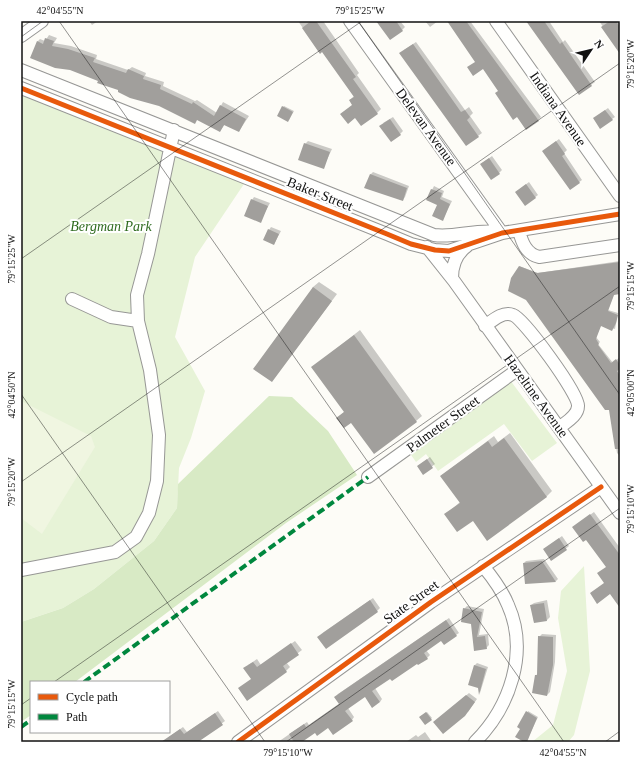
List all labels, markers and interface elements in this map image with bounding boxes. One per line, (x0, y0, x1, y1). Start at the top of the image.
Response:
text: 42°04'55"N (36, 5, 84, 16)
text: 79°15'25"W (335, 5, 385, 16)
north arrow (571, 30, 611, 70)
text: N (592, 38, 606, 51)
text: 79°15'20"W (625, 39, 636, 89)
street label: Indiana Avenue (527, 69, 589, 149)
street label: Delevan Avenue (393, 85, 459, 169)
street label: Baker Street (285, 174, 355, 214)
park label: Bergman Park (70, 219, 153, 234)
text: 79°15'25"W (6, 234, 17, 284)
text: 79°15'15"W (625, 261, 636, 311)
street label: Hazeltine Avenue (501, 352, 571, 440)
text: 42°05'00"N (625, 369, 636, 417)
text: 42°04'50"N (6, 371, 17, 419)
street label: Palmeter Street (404, 393, 482, 455)
text: 79°15'20"W (6, 457, 17, 507)
text: 79°15'10"W (625, 484, 636, 534)
street label: State Street (381, 577, 441, 627)
text: 79°15'15"W (6, 679, 17, 729)
legend (30, 681, 170, 733)
text: Cycle path (66, 690, 118, 704)
text: Path (66, 710, 87, 724)
text: 79°15'10"W (263, 747, 313, 758)
text: 42°04'55"N (539, 747, 587, 758)

